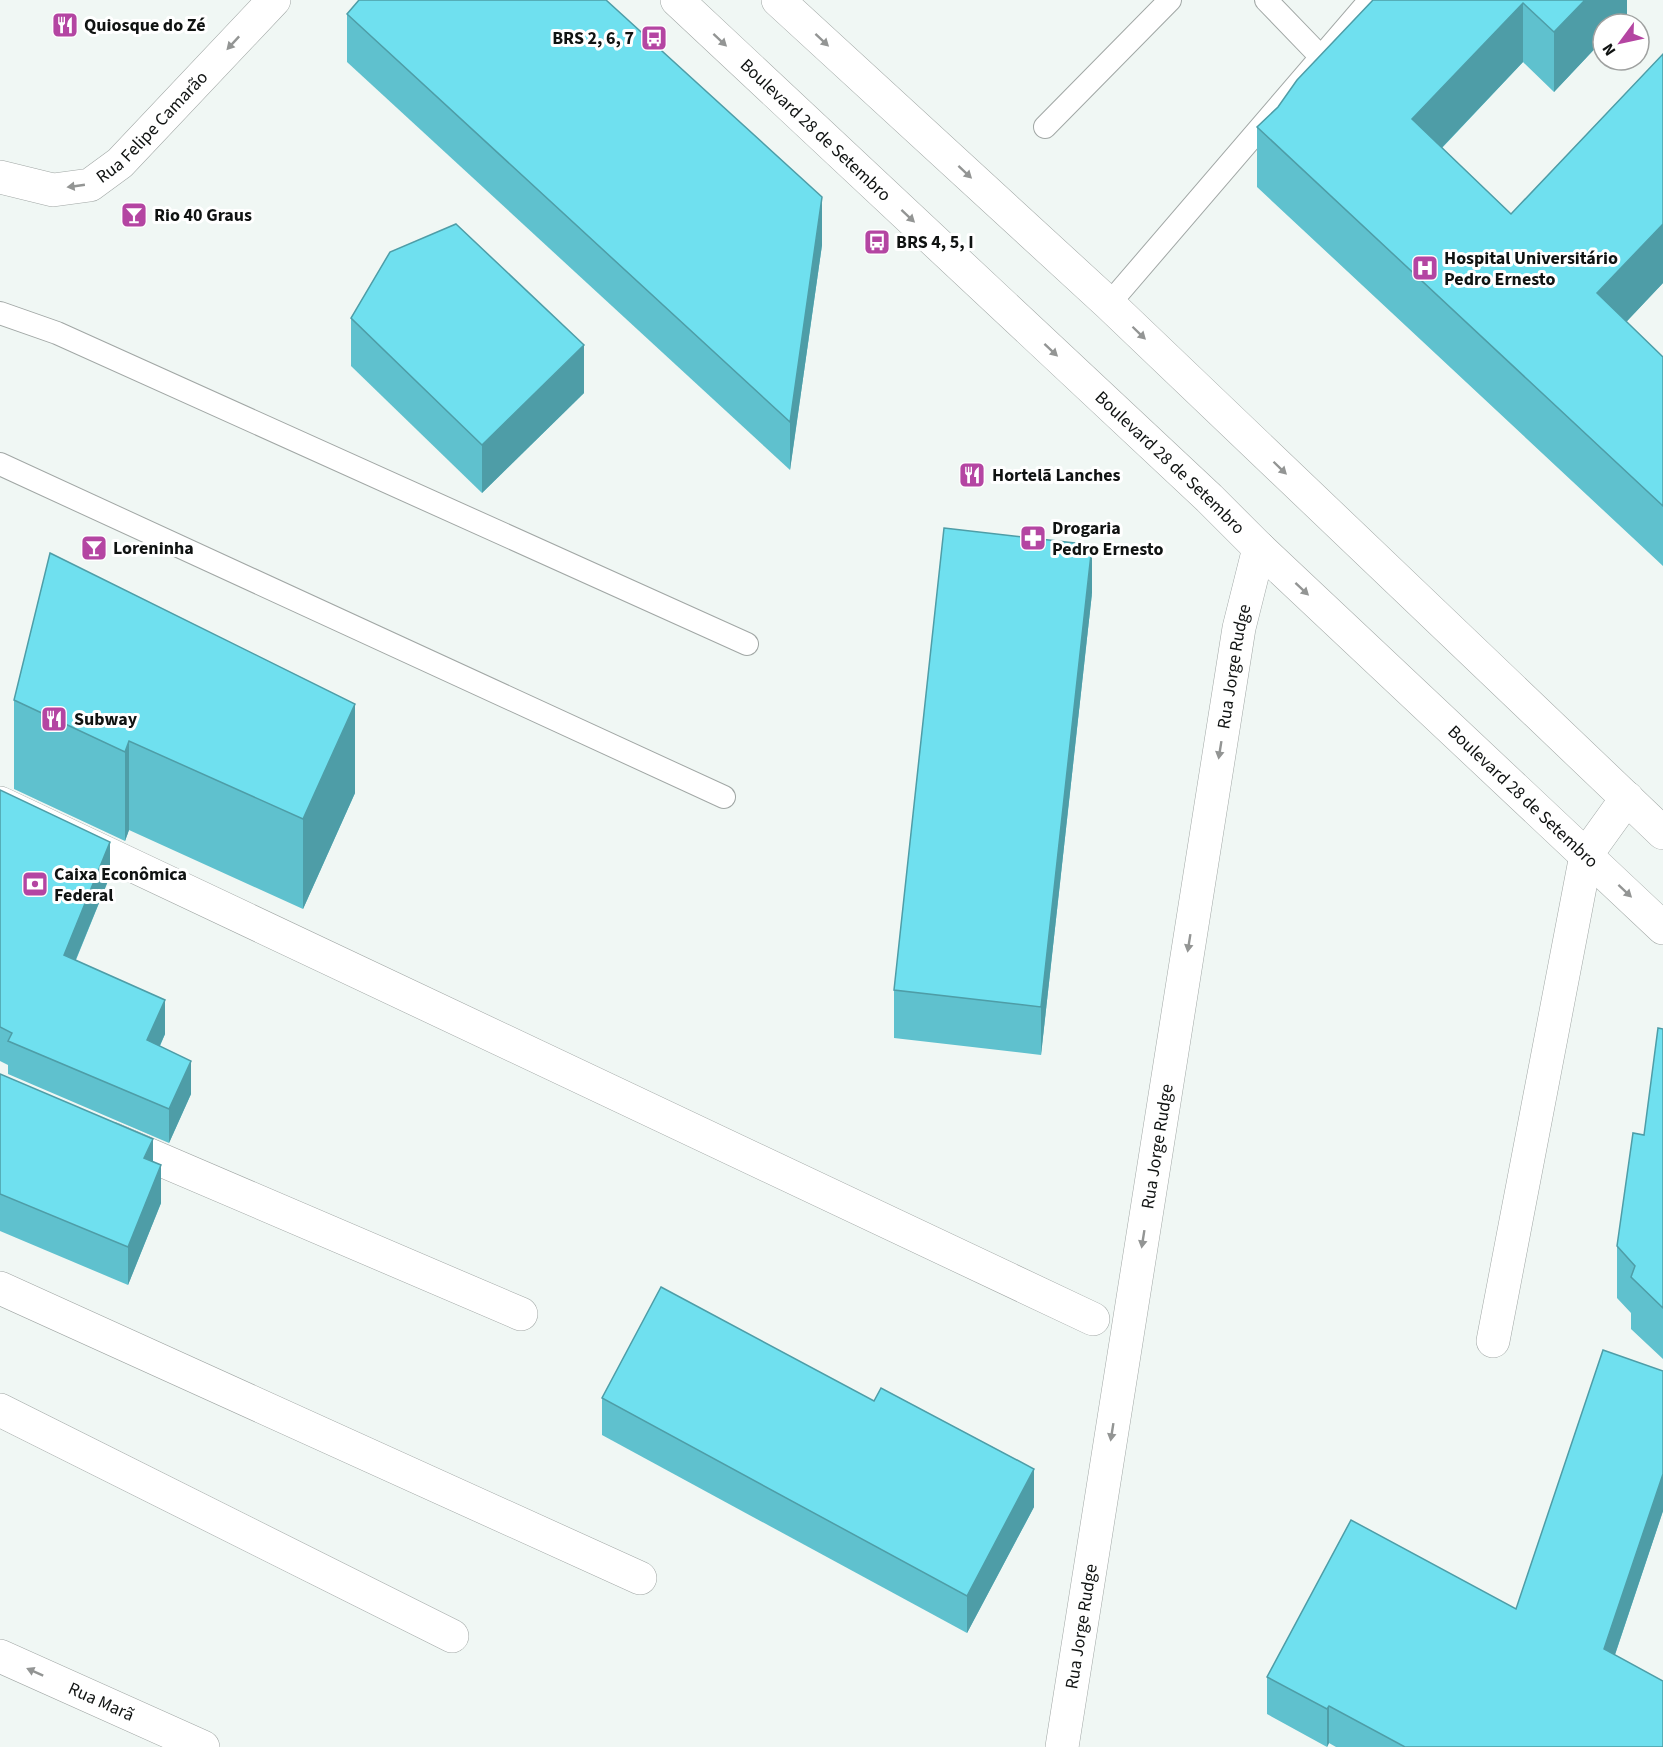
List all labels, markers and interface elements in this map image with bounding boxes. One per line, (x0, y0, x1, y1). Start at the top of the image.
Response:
restaurant icon: Quiosque do Zé (50, 10, 80, 40)
north arrow (1591, 12, 1651, 72)
place label: Quiosque do Zé (84, 13, 206, 38)
bus stop icon: BRS 2, 6, 7 (639, 23, 669, 53)
place label: BRS 2, 6, 7 (552, 26, 634, 51)
one-way arrow (814, 32, 828, 46)
one-way arrow (712, 33, 727, 46)
one-way arrow (227, 35, 241, 49)
text: N (1597, 39, 1621, 60)
street label: Boulevard 28 de Setembro (734, 53, 896, 207)
street label: Rua Felipe Camarão (91, 65, 214, 190)
one-way arrow (958, 164, 972, 178)
one-way arrow (67, 182, 86, 191)
bar icon: Rio 40 Graus (119, 200, 149, 230)
place label: Rio 40 Graus (154, 203, 252, 228)
one-way arrow (901, 209, 915, 223)
bus stop icon: BRS 4, 5, I (862, 227, 892, 257)
place label: BRS 4, 5, I (896, 230, 974, 255)
place label: Hospital Universitário Pedro Ernesto (1444, 246, 1618, 292)
hospital icon: Hospital Universitário Pedro Ernesto (1410, 253, 1440, 283)
one-way arrow (1132, 325, 1146, 339)
one-way arrow (1043, 342, 1057, 356)
street label: Boulevard 28 de Setembro (1089, 385, 1250, 540)
restaurant icon: Hortelã Lanches (957, 460, 987, 490)
one-way arrow (1272, 461, 1287, 475)
place label: Hortelã Lanches (992, 463, 1121, 488)
place label: Drogaria Pedro Ernesto (1052, 516, 1163, 562)
pharmacy icon: Drogaria Pedro Ernesto (1018, 523, 1048, 553)
bar icon: Loreninha (79, 533, 109, 563)
place label: Loreninha (113, 536, 194, 561)
one-way arrow (1294, 581, 1308, 595)
street label: Rua Jorge Rudge (1211, 601, 1258, 731)
restaurant icon: Subway (39, 704, 69, 734)
place label: Subway (74, 707, 138, 732)
street label: Boulevard 28 de Setembro (1442, 720, 1604, 874)
one-way arrow (1215, 741, 1224, 760)
place label: Caixa Econômica Federal (54, 862, 187, 908)
bank icon: Caixa Econômica Federal (20, 869, 50, 899)
one-way arrow (1617, 884, 1631, 898)
one-way arrow (1185, 933, 1194, 952)
street label: Rua Jorge Rudge (1135, 1082, 1180, 1211)
one-way arrow (1138, 1230, 1147, 1249)
one-way arrow (1107, 1422, 1116, 1441)
street label: Rua Jorge Rudge (1059, 1562, 1104, 1691)
one-way arrow (26, 1666, 44, 1676)
street label: Rua Marã (64, 1676, 138, 1728)

